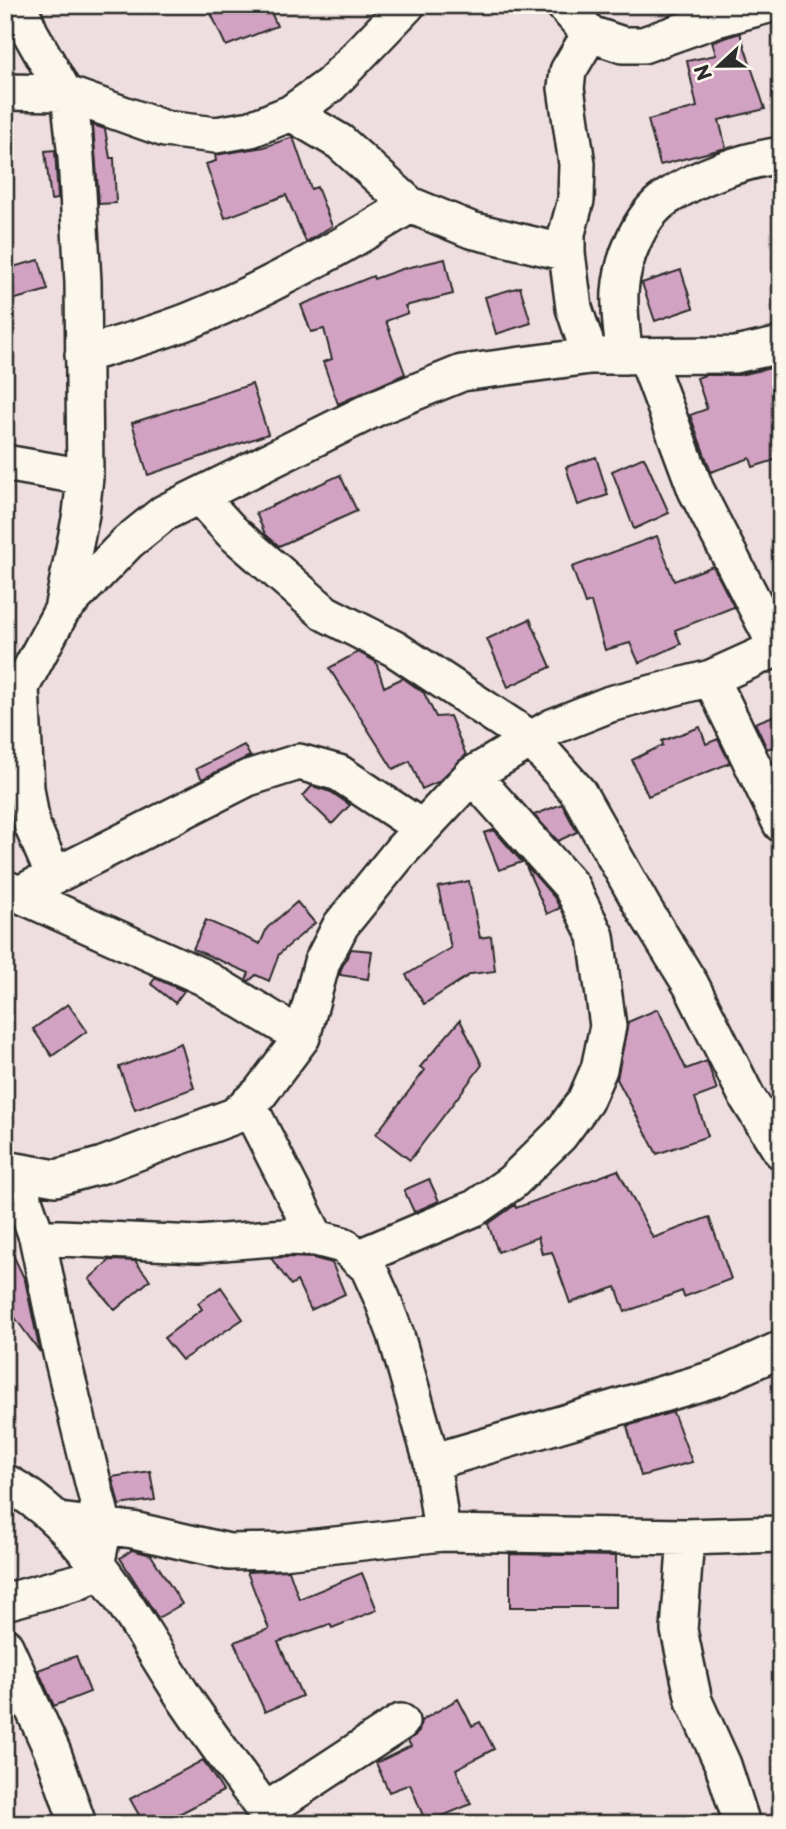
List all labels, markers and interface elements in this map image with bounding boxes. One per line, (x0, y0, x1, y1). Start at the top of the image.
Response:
north arrow (684, 32, 754, 102)
text: N (687, 61, 718, 85)

